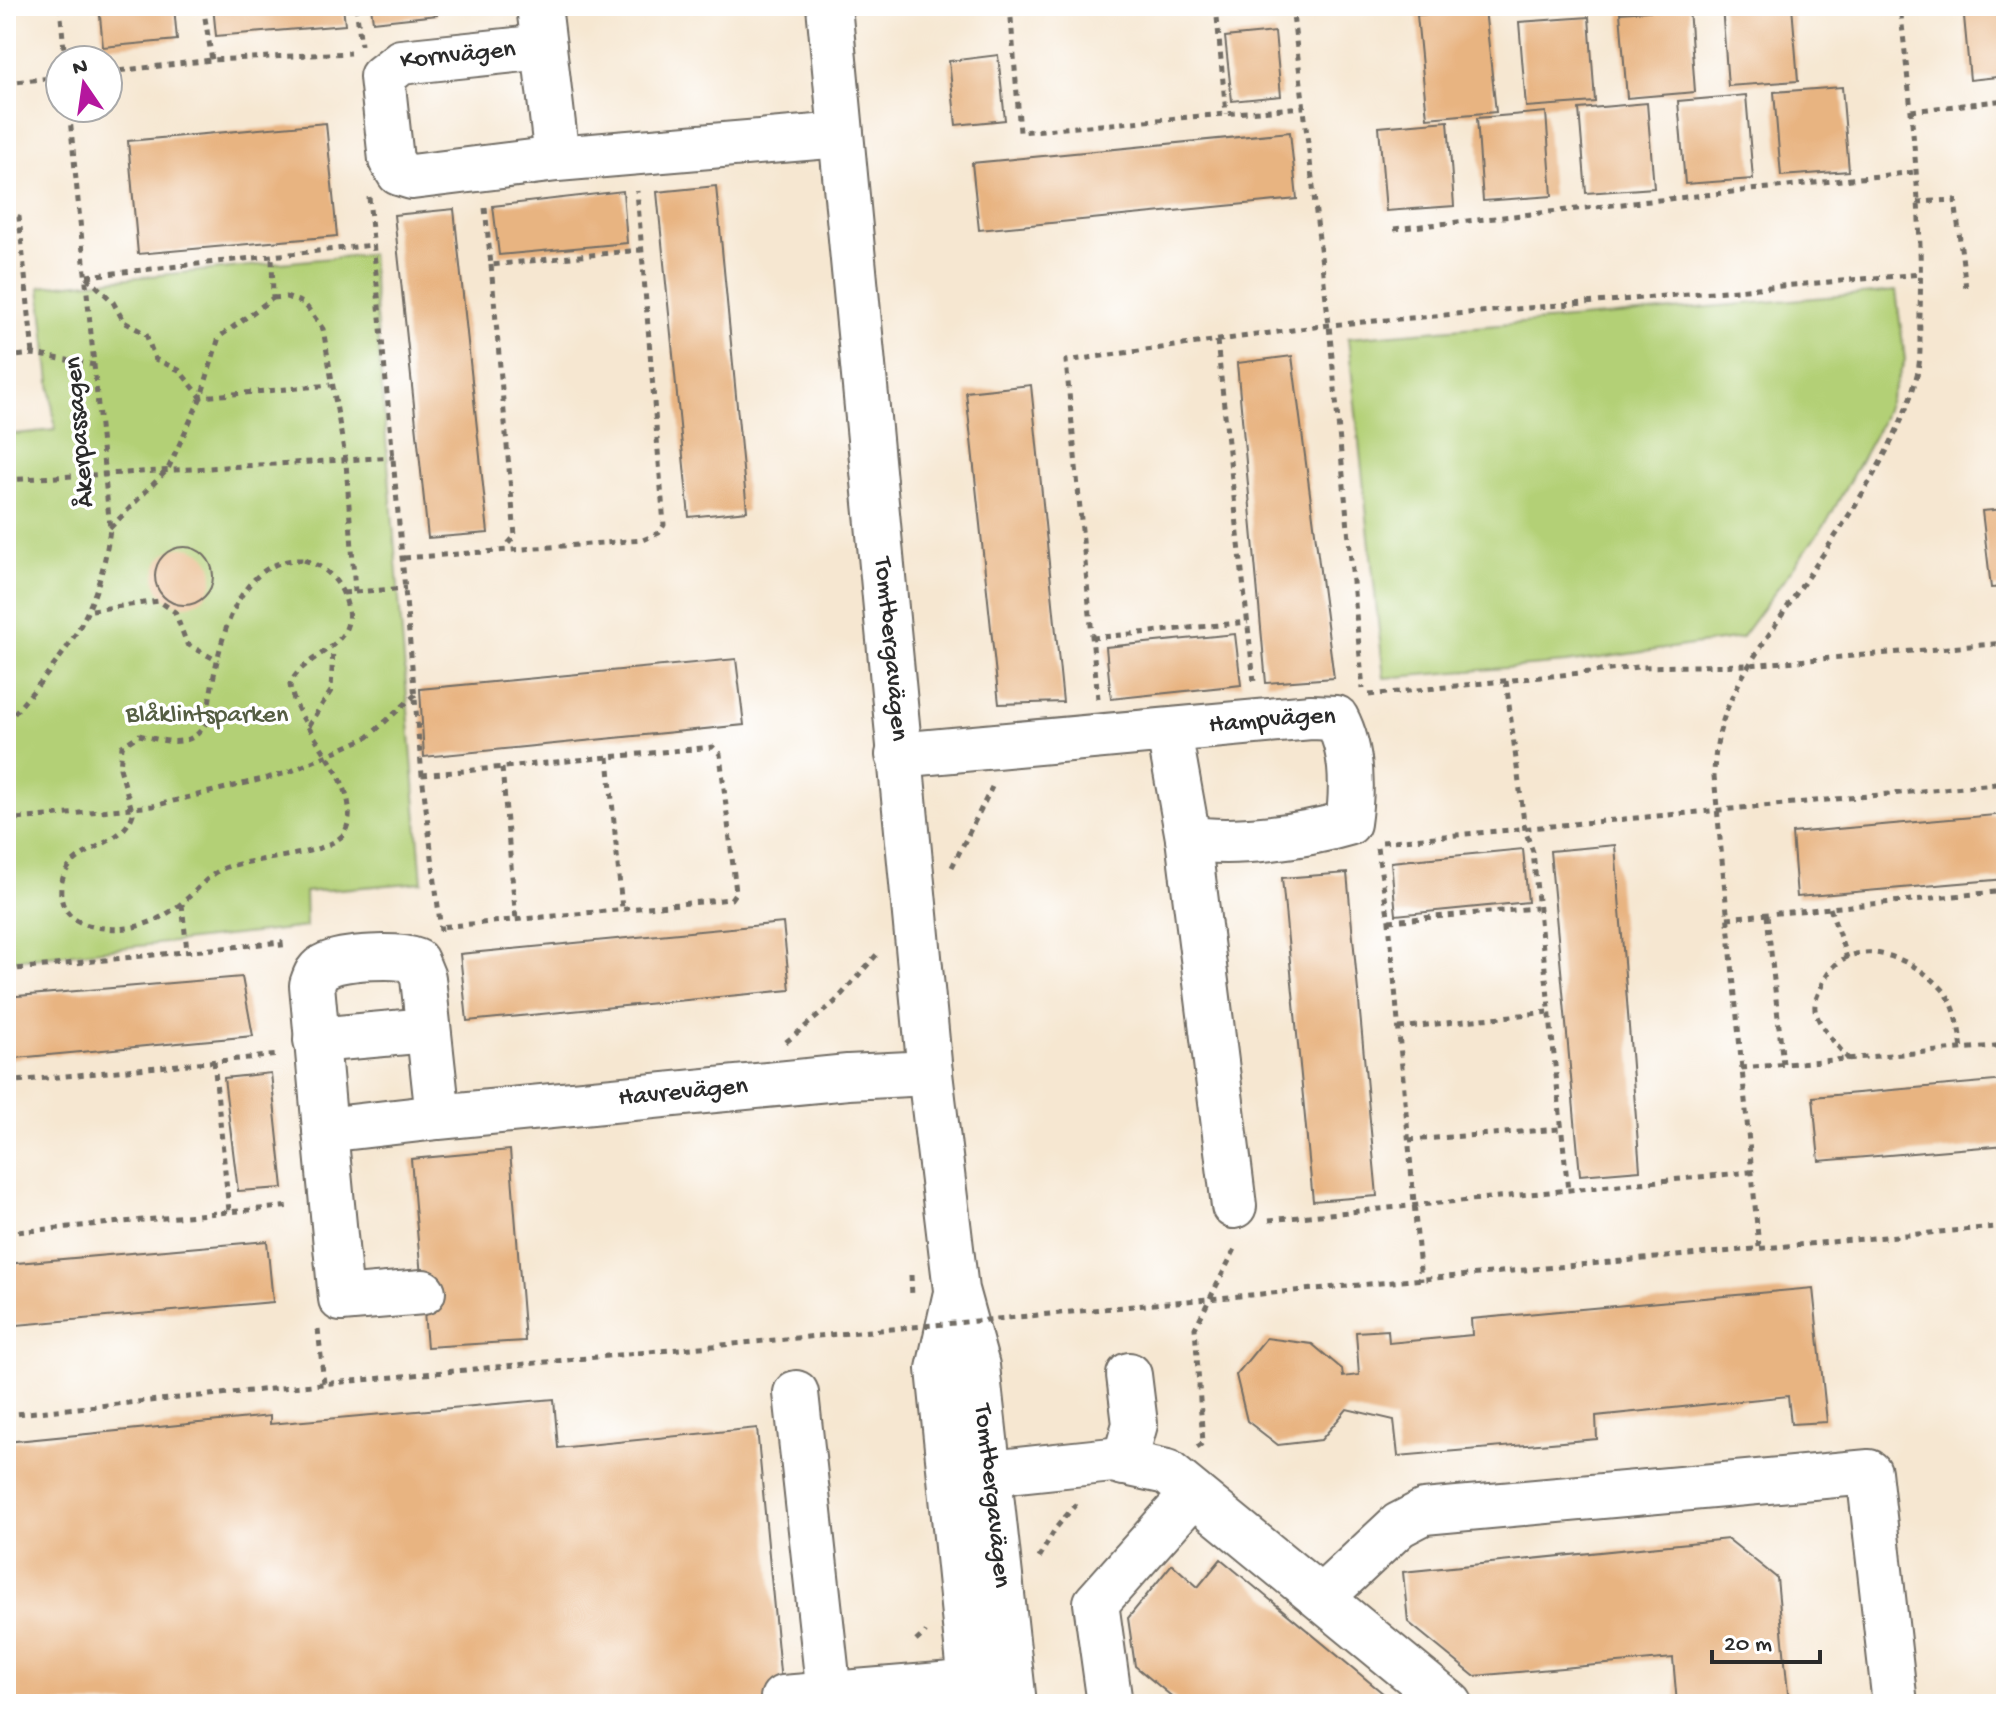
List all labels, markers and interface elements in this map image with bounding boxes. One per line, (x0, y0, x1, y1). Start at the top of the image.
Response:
street label: Kornvägen (399, 34, 518, 77)
north arrow (44, 44, 124, 124)
text: N (70, 54, 90, 83)
street label: Åkerpassagen (58, 355, 103, 509)
street label: Tomtbergavägen (866, 554, 914, 743)
park label: Blåklintsparken (125, 701, 289, 732)
street label: Hampvägen (1208, 701, 1337, 742)
street label: Havrevägen (617, 1071, 750, 1115)
street label: Tomtbergavägen (966, 1401, 1017, 1590)
scale bar (1712, 1614, 1820, 1664)
text: 20 m (1724, 1631, 1772, 1660)

